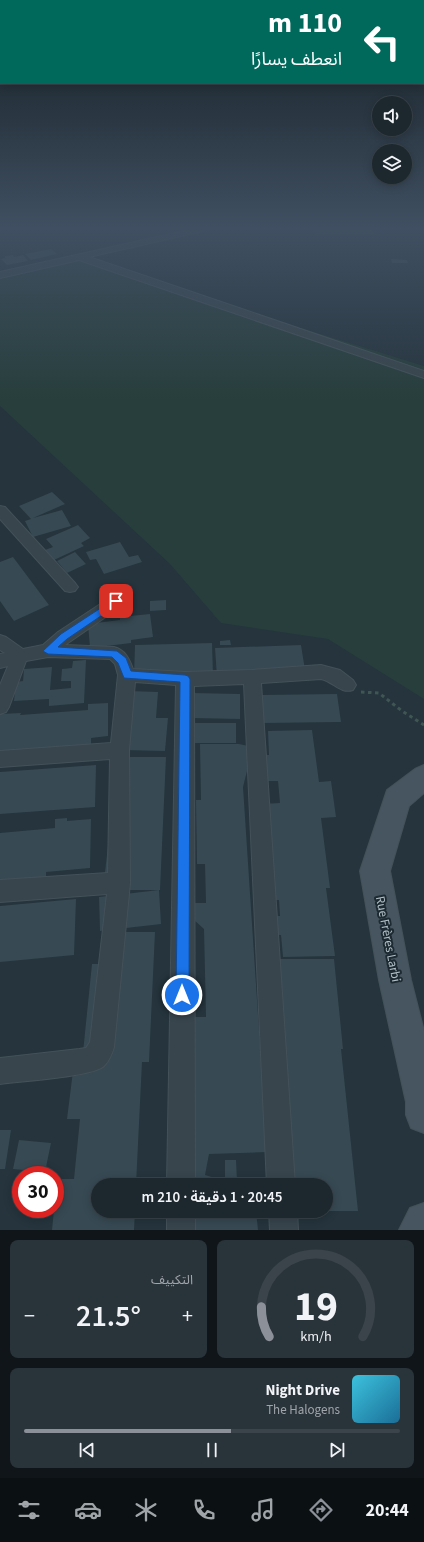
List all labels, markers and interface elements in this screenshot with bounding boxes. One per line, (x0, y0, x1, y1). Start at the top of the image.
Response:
text: 110 m (268, 3, 342, 43)
icon: left (356, 16, 408, 68)
text: انعطف يسارًا (251, 47, 342, 72)
map controls (372, 96, 412, 184)
button: sound (372, 96, 412, 136)
button: layers (372, 144, 412, 184)
pin (99, 584, 133, 618)
icon: arrive (105, 590, 127, 612)
street label: Rue Frères Larbi (371, 895, 405, 983)
position arrow (161, 974, 203, 1016)
speed limit sign: 30 (12, 1166, 64, 1218)
text: 20:45 · 1 دقيقة · 210 m (141, 1187, 283, 1208)
text: التكييف (151, 1271, 193, 1289)
text: 19 (294, 1277, 337, 1337)
text: 21.5° (76, 1295, 141, 1338)
text: − (24, 1300, 35, 1332)
text: + (182, 1300, 193, 1332)
text: km/h (300, 1326, 331, 1347)
text: Night Drive (265, 1380, 340, 1401)
text: The Halogens (266, 1401, 340, 1419)
icon: previous (76, 1439, 98, 1461)
icon: pause (201, 1439, 223, 1461)
icon: next (326, 1439, 348, 1461)
icon: filters (15, 1496, 43, 1524)
icon: car (74, 1496, 102, 1524)
icon: climate (132, 1496, 160, 1524)
icon: phone (190, 1496, 218, 1524)
icon: music (249, 1496, 277, 1524)
icon: directions (307, 1496, 335, 1524)
text: 20:44 (365, 1498, 409, 1523)

